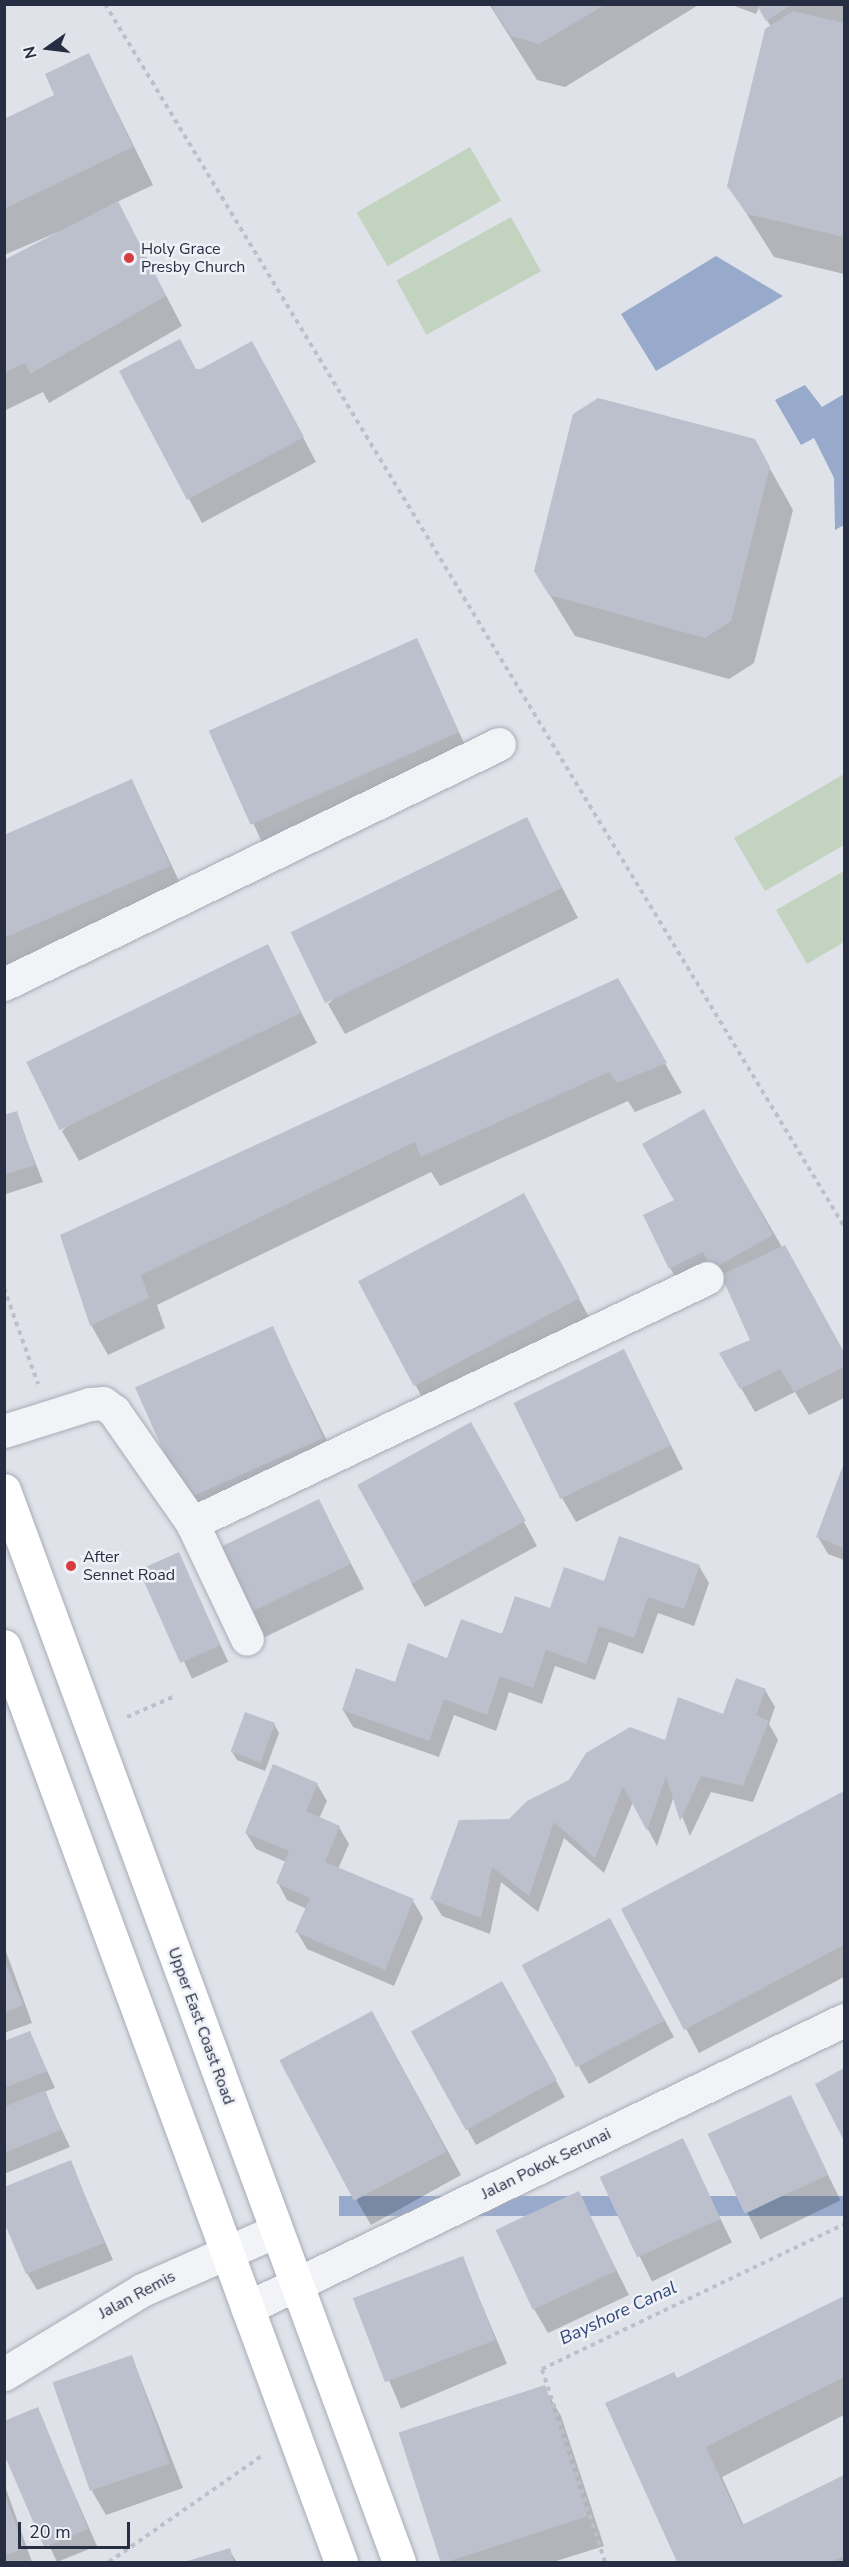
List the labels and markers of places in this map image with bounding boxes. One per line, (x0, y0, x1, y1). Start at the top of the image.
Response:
place label: Holy Grace Presby Church (141, 239, 245, 277)
marker: Holy Grace Presby Church (122, 251, 136, 265)
place label: After Sennet Road (83, 1547, 175, 1585)
marker: After Sennet Road (64, 1559, 78, 1573)

